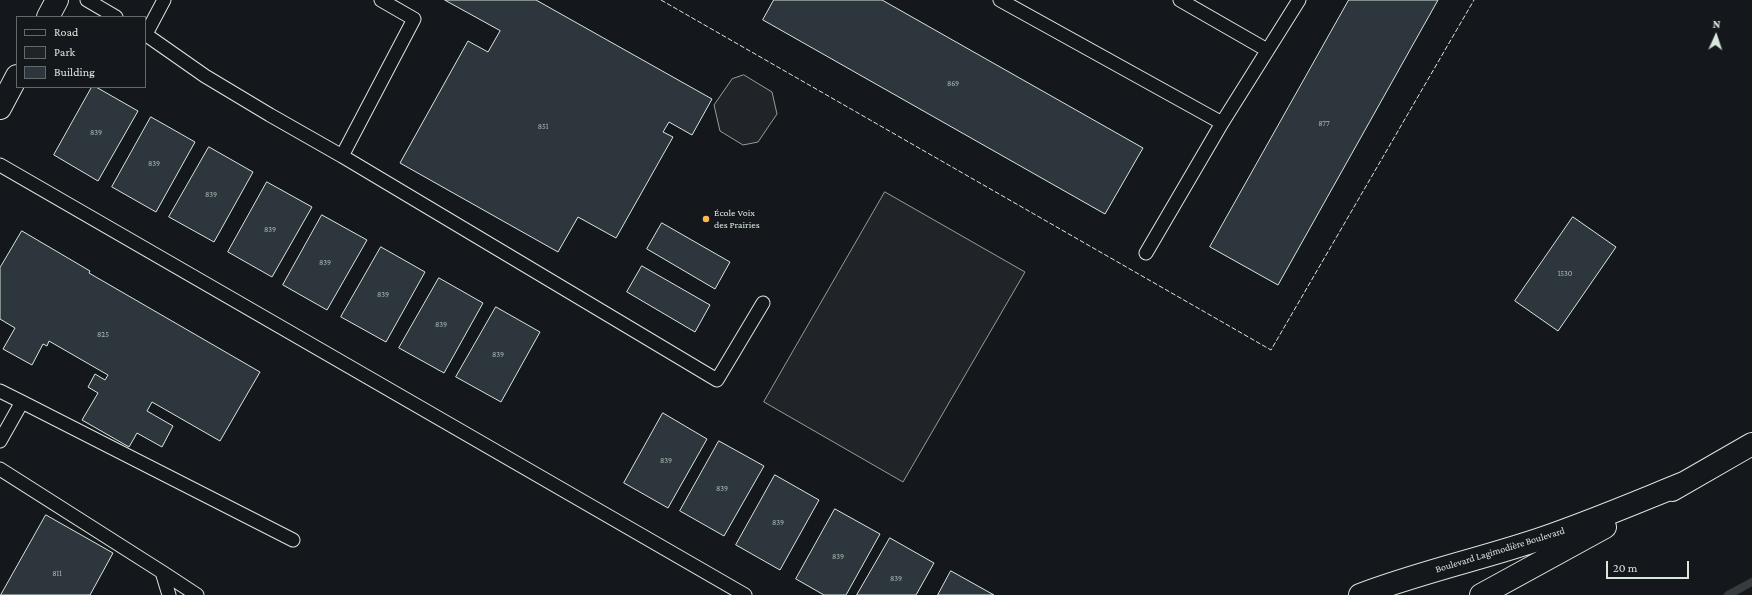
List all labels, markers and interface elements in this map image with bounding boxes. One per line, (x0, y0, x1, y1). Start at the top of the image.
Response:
legend (16, 16, 146, 88)
north arrow (1696, 16, 1736, 56)
text: N (1713, 18, 1721, 30)
text: Road (54, 25, 78, 39)
text: Park (54, 45, 75, 59)
text: Building (54, 65, 95, 79)
house number: 869 (947, 79, 959, 89)
house number: 877 (1318, 119, 1330, 129)
house number: 851 (538, 122, 548, 132)
house number: 839 (90, 128, 102, 138)
house number: 839 (148, 159, 160, 169)
house number: 839 (205, 190, 217, 200)
place label: École Voix des Prairies (714, 207, 760, 230)
marker: École Voix des Prairies (701, 214, 711, 224)
house number: 839 (264, 225, 276, 235)
house number: 839 (319, 258, 331, 268)
house number: 1530 (1558, 269, 1572, 279)
house number: 839 (377, 290, 389, 300)
house number: 839 (435, 320, 447, 330)
house number: 825 (97, 330, 109, 340)
house number: 839 (492, 350, 504, 360)
house number: 839 (660, 456, 672, 466)
house number: 839 (716, 484, 728, 494)
house number: 839 (772, 518, 784, 528)
street label: Boulevard Lagimodière Boulevard (1434, 525, 1566, 575)
house number: 839 (832, 552, 844, 562)
scale bar (1608, 553, 1691, 579)
text: 20 m (1613, 561, 1637, 575)
house number: 811 (52, 569, 62, 579)
house number: 839 (890, 574, 902, 584)

